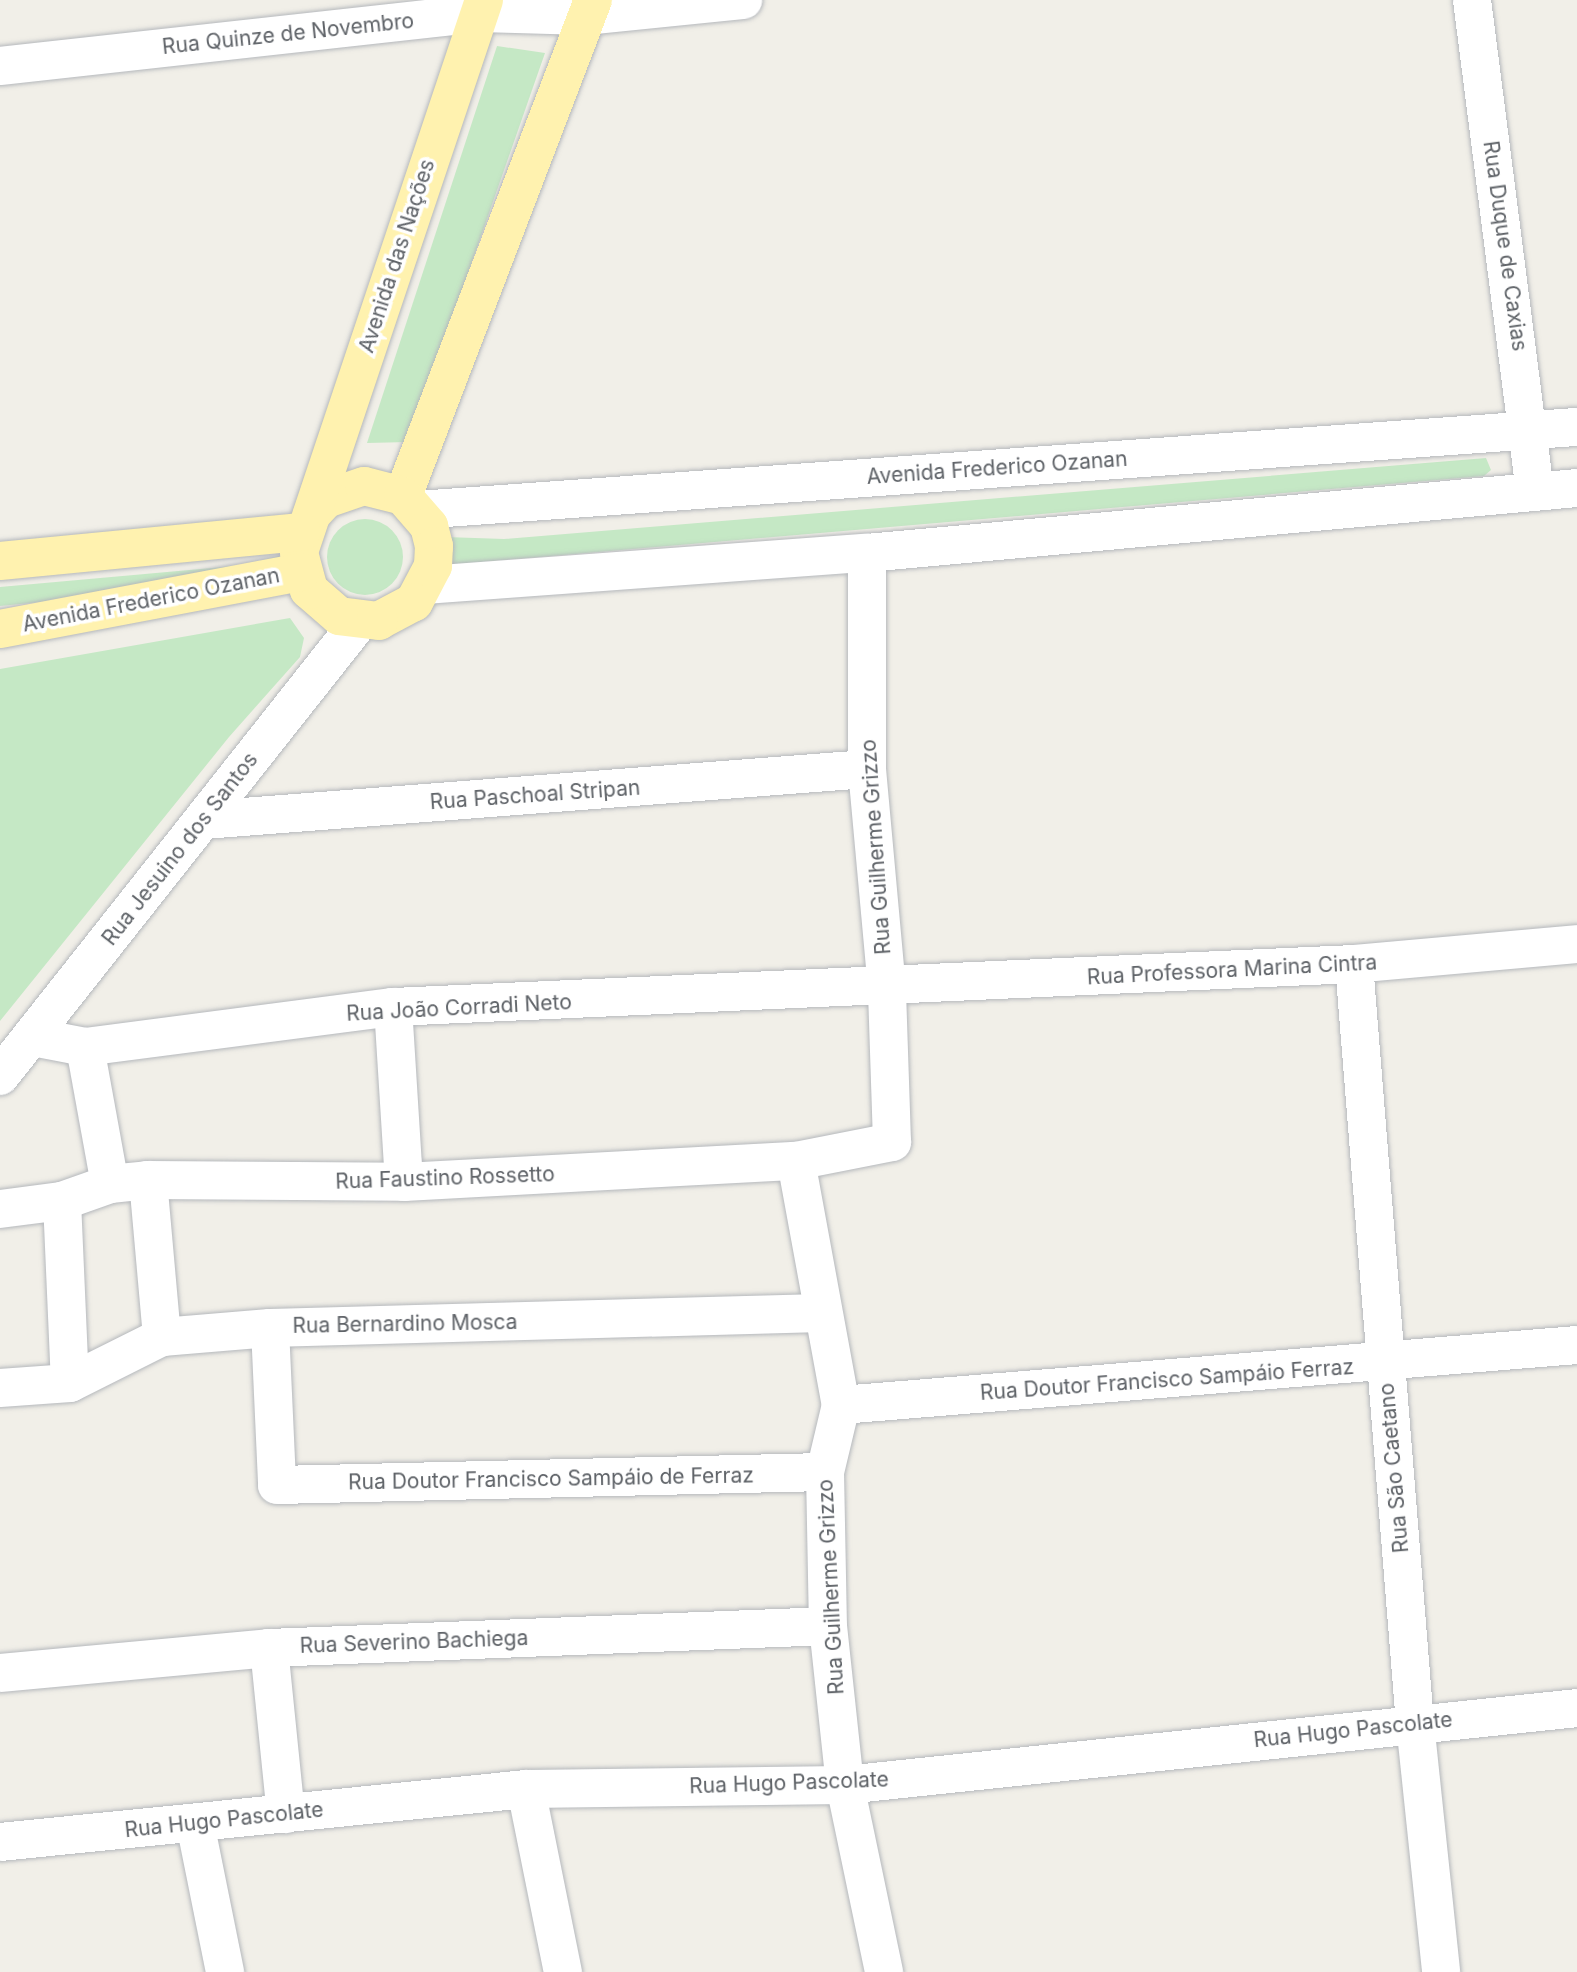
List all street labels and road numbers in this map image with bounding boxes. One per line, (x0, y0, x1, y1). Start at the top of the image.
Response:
street label: Rua Quinze de Novembro (161, 8, 415, 60)
street label: Rua Duque de Caxias (1478, 139, 1532, 353)
street label: Avenida das Nações (354, 156, 440, 356)
street label: Avenida Frederico Ozanan (866, 446, 1128, 490)
street label: Avenida Frederico Ozanan (20, 563, 282, 637)
street label: Rua Guilherme Grizzo (856, 738, 896, 956)
street label: Rua Jesuino dos Santos (97, 748, 263, 950)
street label: Rua Paschoal Stripan (429, 775, 641, 815)
street label: Rua Professora Marina Cintra (1086, 950, 1378, 990)
street label: Rua João Corradi Neto (346, 990, 572, 1026)
street label: Rua Faustino Rossetto (335, 1162, 555, 1194)
street label: Rua Bernardino Mosca (292, 1309, 518, 1339)
street label: Rua Doutor Francisco Sampáio Ferraz (979, 1354, 1355, 1406)
street label: Rua São Caetano (1374, 1382, 1414, 1554)
street label: Rua Doutor Francisco Sampáio de Ferraz (348, 1463, 754, 1495)
street label: Rua Guilherme Grizzo (813, 1479, 849, 1695)
street label: Rua Severino Bachiega (299, 1625, 529, 1659)
street label: Rua Hugo Pascolate (1252, 1707, 1454, 1753)
street label: Rua Hugo Pascolate (689, 1767, 889, 1799)
street label: Rua Hugo Pascolate (123, 1797, 325, 1843)

